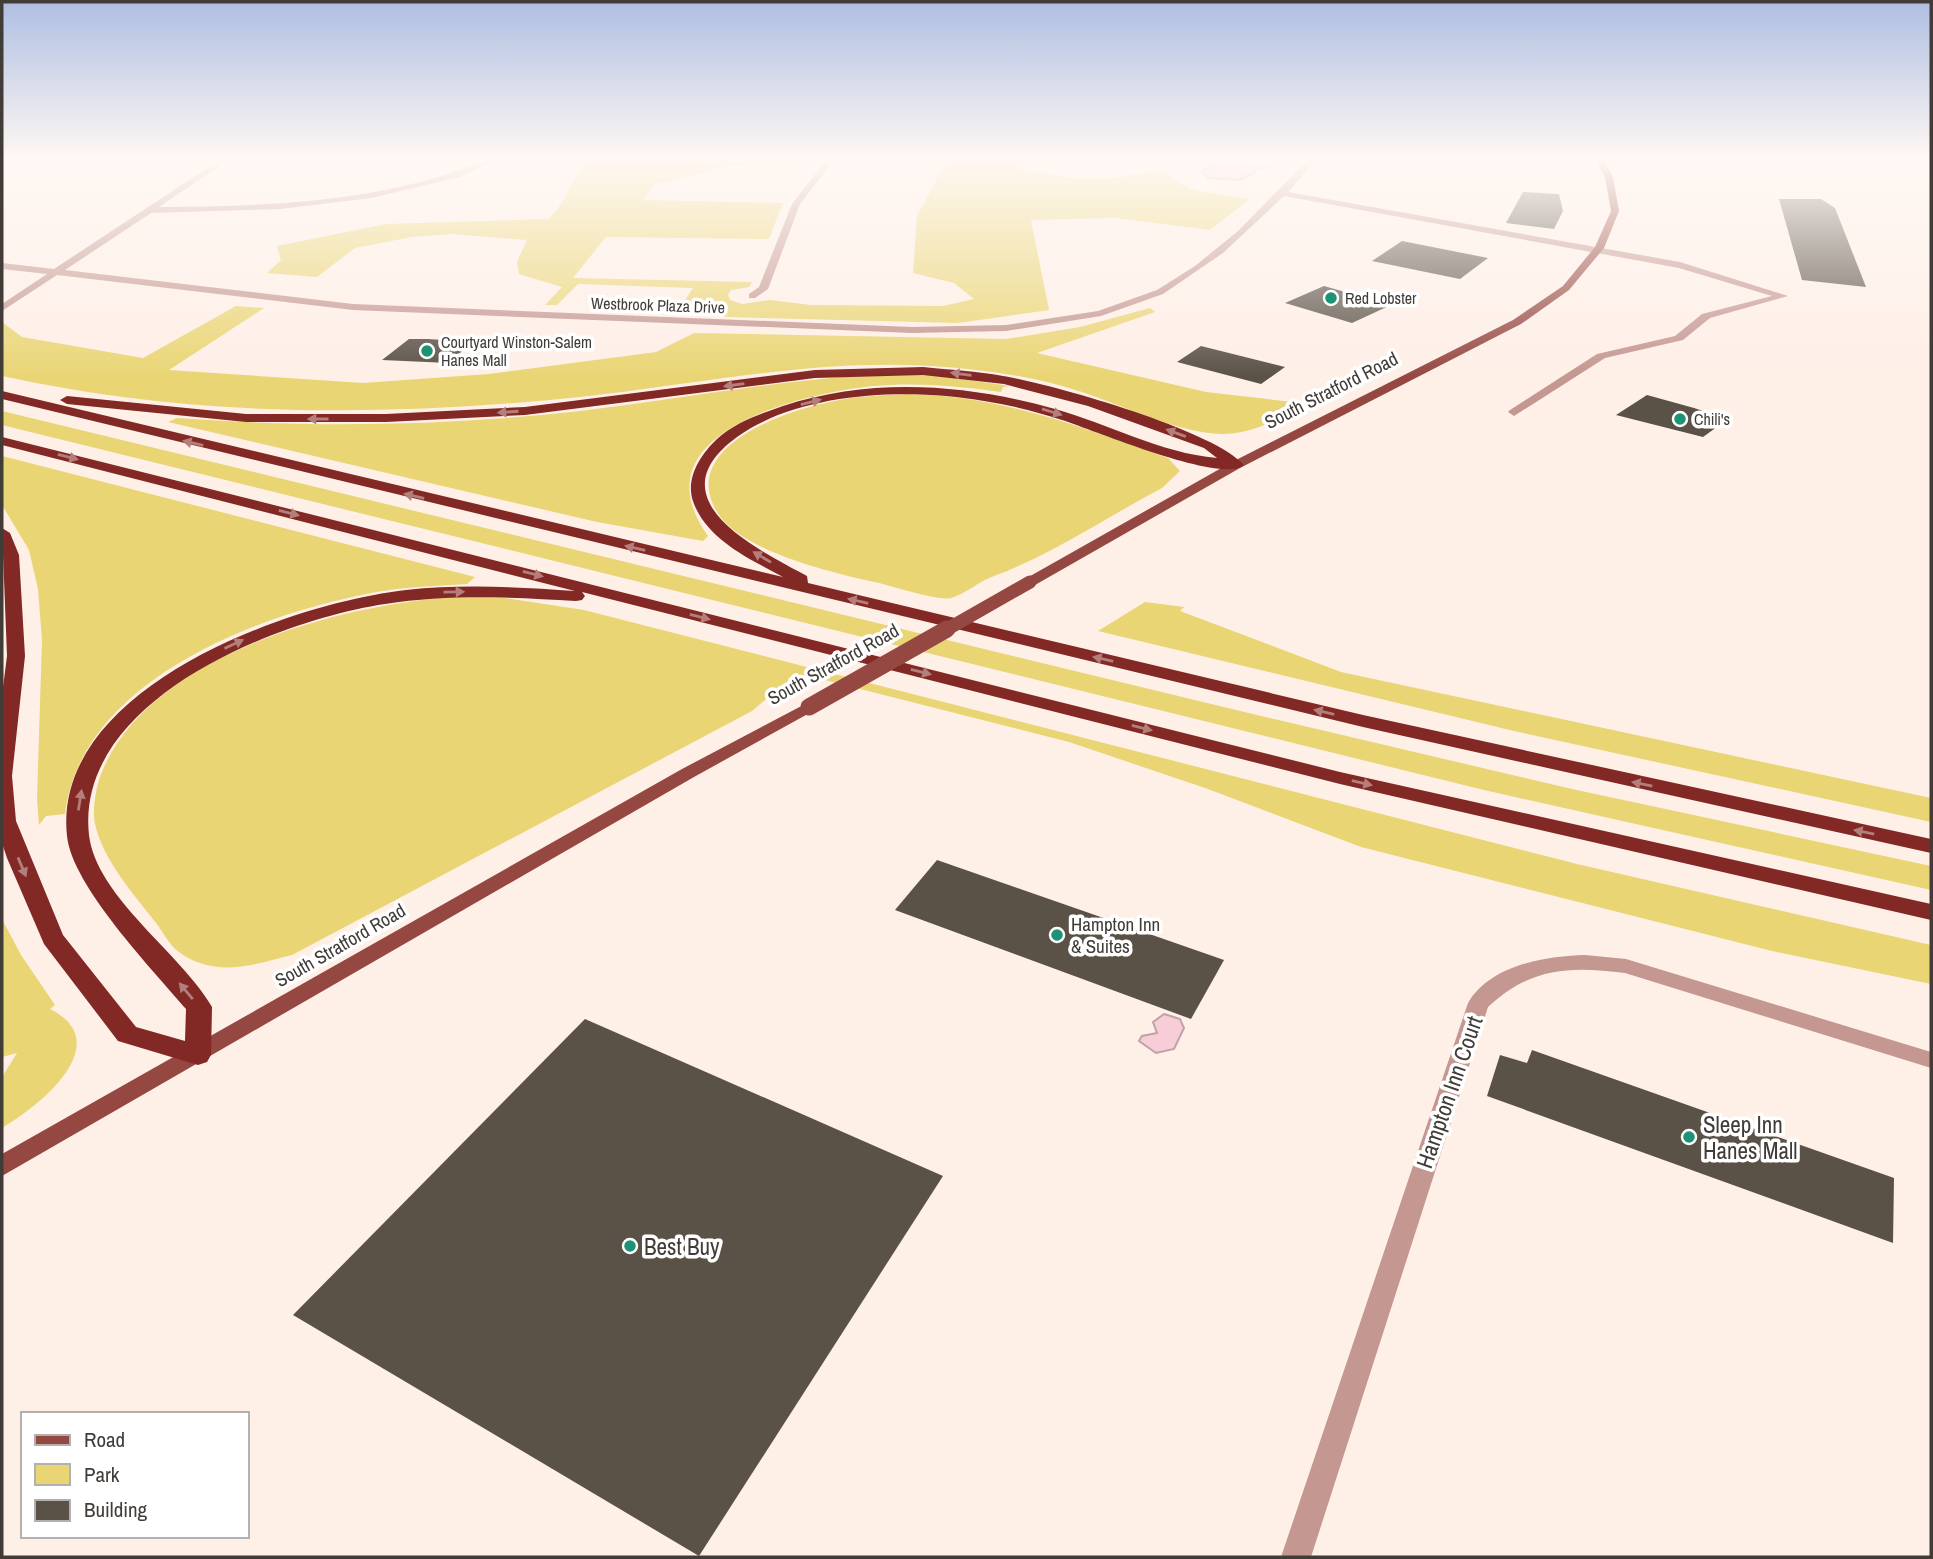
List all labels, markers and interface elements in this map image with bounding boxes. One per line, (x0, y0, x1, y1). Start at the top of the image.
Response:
place label: Red Lobster (1345, 287, 1417, 309)
marker: Red Lobster (1323, 290, 1339, 306)
street label: Westbrook Plaza Drive (591, 292, 725, 318)
place label: Courtyard Winston-Salem Hanes Mall (441, 331, 592, 371)
marker: Courtyard Winston-Salem Hanes Mall (419, 343, 435, 359)
street label: South Stratford Road (1260, 345, 1402, 435)
one-way arrow (949, 369, 971, 380)
one-way arrow (723, 379, 745, 390)
one-way arrow (800, 396, 822, 407)
one-way arrow (497, 407, 519, 418)
one-way arrow (1042, 408, 1063, 418)
place label: Chili's (1694, 408, 1730, 430)
marker: Chili's (1672, 411, 1688, 427)
one-way arrow (306, 414, 328, 425)
one-way arrow (1166, 427, 1187, 438)
one-way arrow (182, 437, 204, 448)
one-way arrow (57, 452, 79, 463)
one-way arrow (403, 490, 425, 501)
one-way arrow (278, 508, 300, 519)
one-way arrow (624, 542, 646, 553)
one-way arrow (753, 551, 772, 564)
one-way arrow (522, 569, 544, 580)
one-way arrow (443, 586, 465, 598)
one-way arrow (847, 595, 869, 606)
one-way arrow (690, 612, 712, 623)
street label: South Stratford Road (763, 617, 903, 711)
one-way arrow (224, 639, 244, 650)
one-way arrow (1092, 653, 1114, 664)
one-way arrow (910, 667, 932, 678)
one-way arrow (1313, 706, 1335, 717)
one-way arrow (1131, 723, 1153, 734)
one-way arrow (1351, 777, 1373, 788)
one-way arrow (1631, 779, 1653, 790)
one-way arrow (75, 789, 86, 811)
one-way arrow (1853, 826, 1875, 837)
one-way arrow (16, 857, 27, 878)
street label: South Stratford Road (270, 897, 410, 993)
place label: Hampton Inn & Suites (1071, 911, 1160, 959)
marker: Hampton Inn & Suites (1049, 927, 1065, 943)
one-way arrow (179, 983, 194, 1000)
street label: Hampton Inn Court (1408, 1012, 1490, 1172)
place label: Sleep Inn Hanes Mall (1703, 1109, 1797, 1166)
marker: Sleep Inn Hanes Mall (1681, 1129, 1697, 1145)
place label: Best Buy (644, 1231, 720, 1262)
marker: Best Buy (622, 1238, 638, 1254)
legend (21, 1412, 248, 1538)
text: Road (84, 1425, 125, 1454)
text: Park (84, 1460, 120, 1489)
text: Building (84, 1495, 148, 1524)

